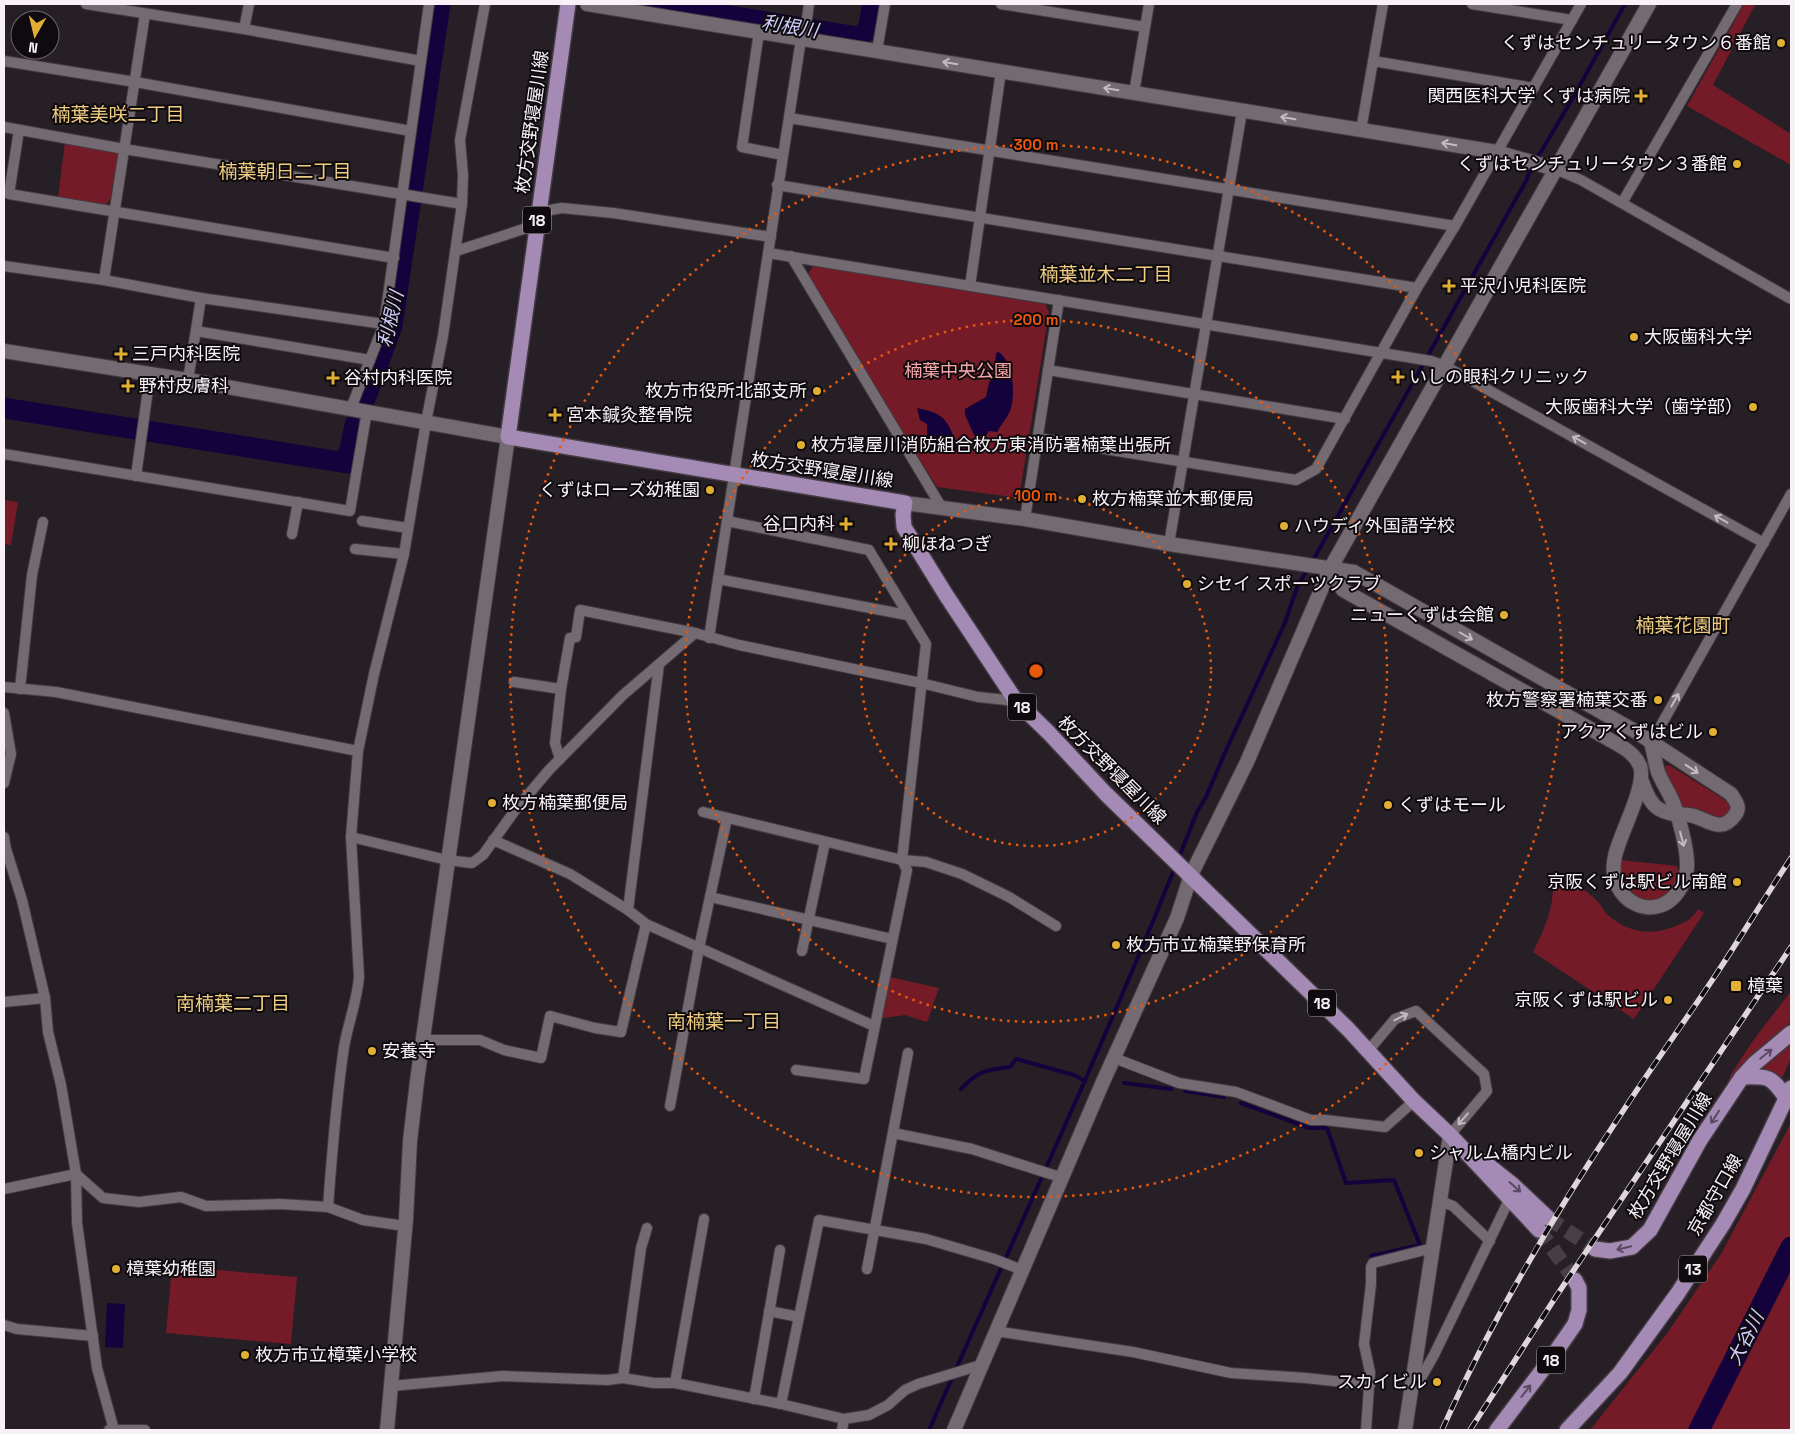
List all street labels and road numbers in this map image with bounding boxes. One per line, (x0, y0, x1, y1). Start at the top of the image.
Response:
street label: 枚方交野寝屋川線 (510, 49, 553, 195)
road number: 18 (523, 206, 551, 234)
street label: 枚方交野寝屋川線 (749, 447, 895, 492)
road number: 18 (1008, 694, 1036, 720)
street label: 枚方交野寝屋川線 (1053, 711, 1171, 829)
road number: 18 (1308, 990, 1336, 1016)
street label: 枚方交野寝屋川線 (1623, 1088, 1717, 1223)
street label: 京都守口線 (1682, 1150, 1747, 1239)
road number: 13 (1679, 1256, 1707, 1282)
road number: 18 (1537, 1346, 1565, 1374)

